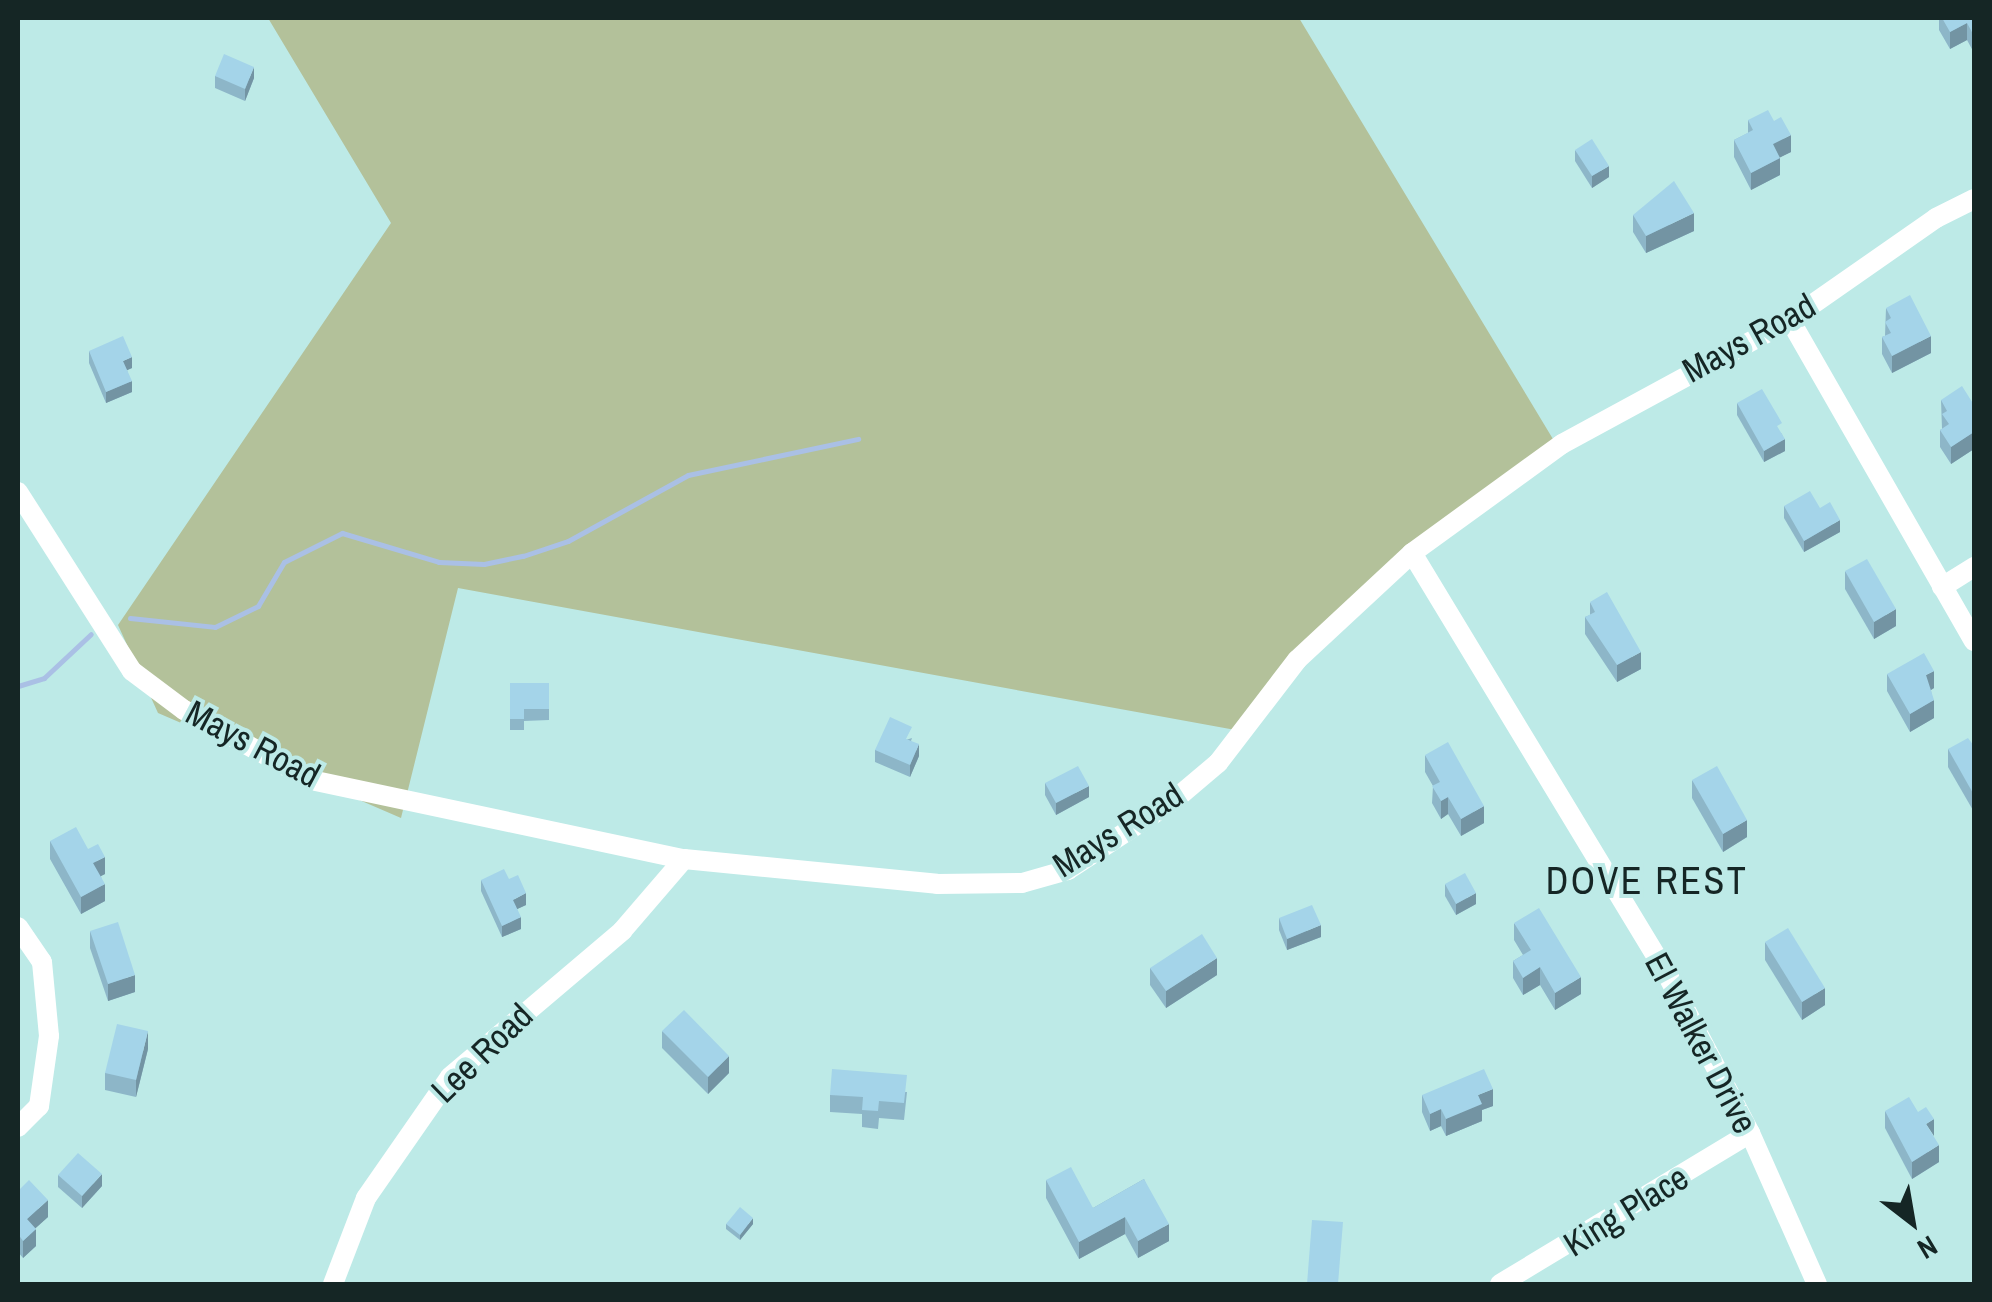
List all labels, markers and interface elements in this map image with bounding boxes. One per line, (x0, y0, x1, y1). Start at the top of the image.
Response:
street label: Mays Road (1675, 284, 1823, 392)
street label: Mays Road (179, 691, 327, 797)
street label: Mays Road (1045, 774, 1191, 886)
district label: DOVE REST (1546, 858, 1748, 904)
street label: El Walker Drive (1636, 946, 1766, 1140)
street label: Lee Road (423, 995, 541, 1111)
street label: King Place (1556, 1156, 1696, 1266)
north arrow (1862, 1172, 1962, 1272)
text: N (1911, 1227, 1944, 1268)

